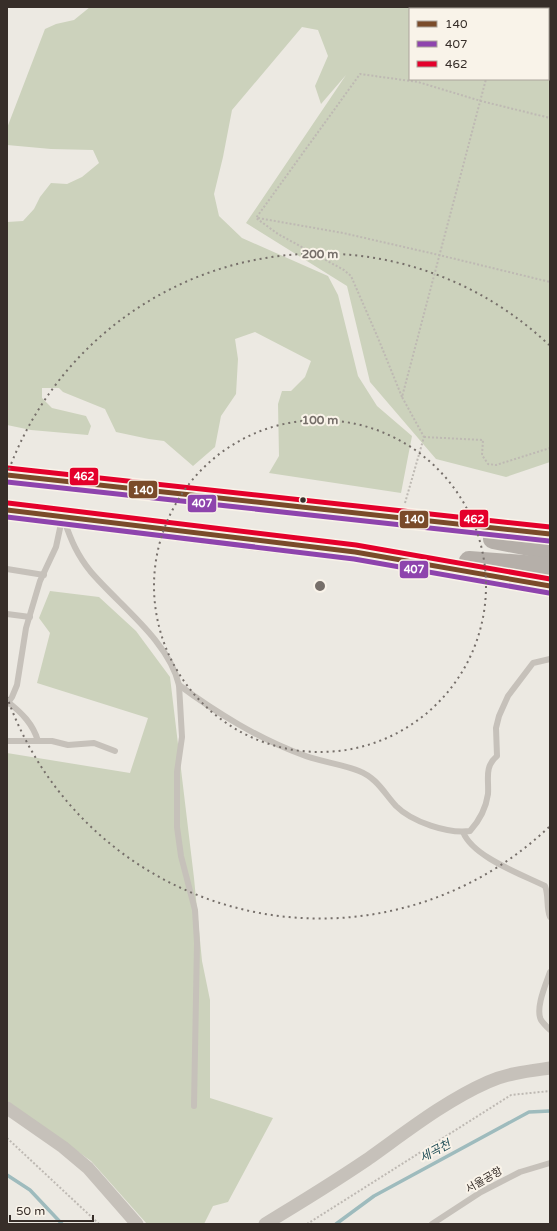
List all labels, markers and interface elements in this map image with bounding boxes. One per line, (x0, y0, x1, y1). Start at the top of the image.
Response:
legend (409, 8, 549, 80)
text: 140 (445, 17, 468, 31)
text: 407 (445, 37, 468, 51)
text: 462 (445, 57, 468, 71)
text: 200 m (302, 247, 338, 261)
text: 100 m (302, 413, 338, 427)
line badge: 462 (69, 467, 99, 486)
text: 462 (74, 470, 94, 483)
line badge: 140 (128, 480, 158, 499)
text: 140 (133, 484, 153, 497)
line badge: 407 (187, 494, 217, 513)
unlabelled marker (298, 495, 308, 505)
text: 407 (192, 497, 212, 510)
line badge: 462 (459, 509, 489, 528)
line badge: 140 (399, 510, 429, 529)
text: 140 (404, 513, 424, 526)
text: 462 (464, 513, 484, 526)
line badge: 407 (399, 560, 429, 579)
text: 407 (404, 563, 424, 576)
centre of rings (313, 579, 327, 593)
water label: 세곡천 (417, 1136, 455, 1165)
street label: 서울공항 (463, 1164, 505, 1196)
scale bar (10, 1197, 93, 1223)
text: 50 m (16, 1204, 45, 1218)

